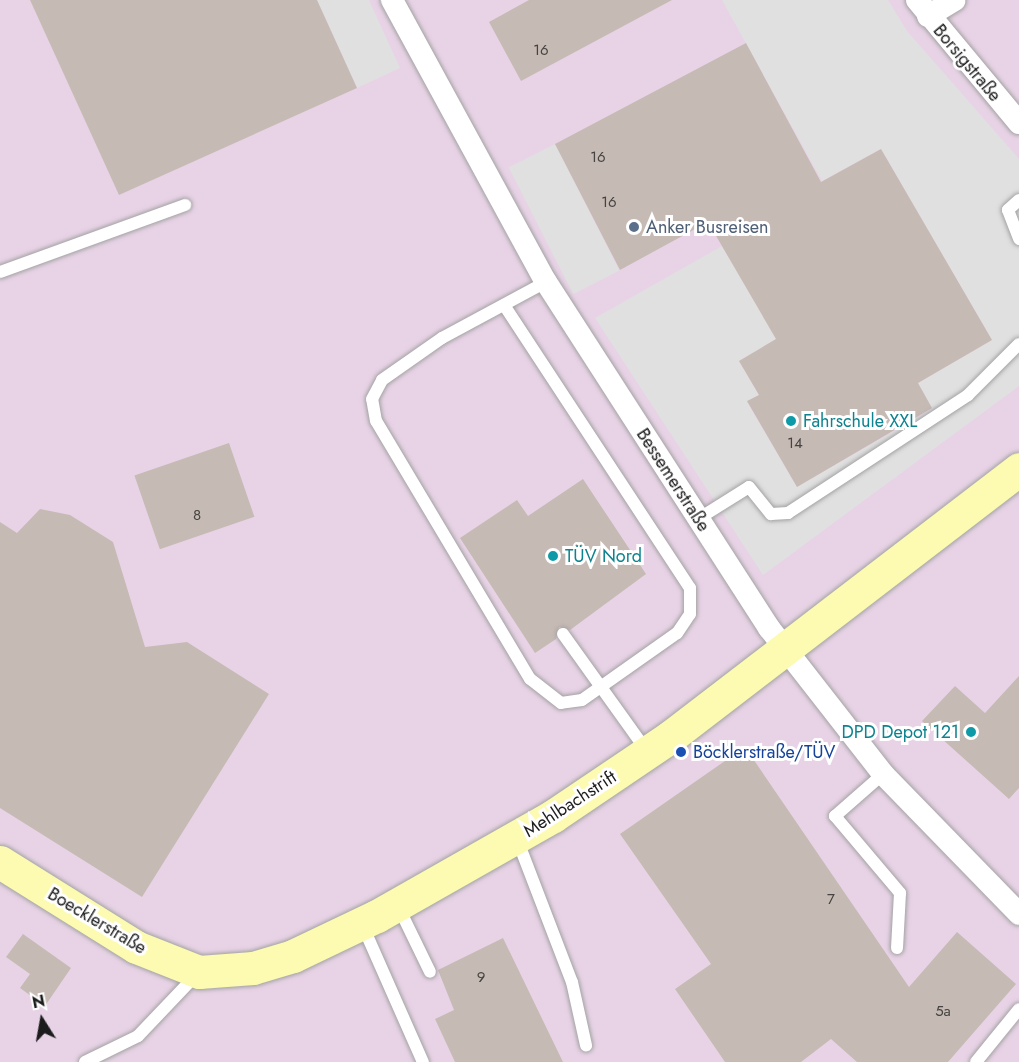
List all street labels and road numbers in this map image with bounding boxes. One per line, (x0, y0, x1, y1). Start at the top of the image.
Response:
street label: Borsigstraße (928, 20, 1006, 106)
street label: Bessemerstraße (632, 424, 714, 536)
street label: Mehlbachstrift (520, 766, 620, 842)
street label: Boecklerstraße (44, 883, 150, 959)

